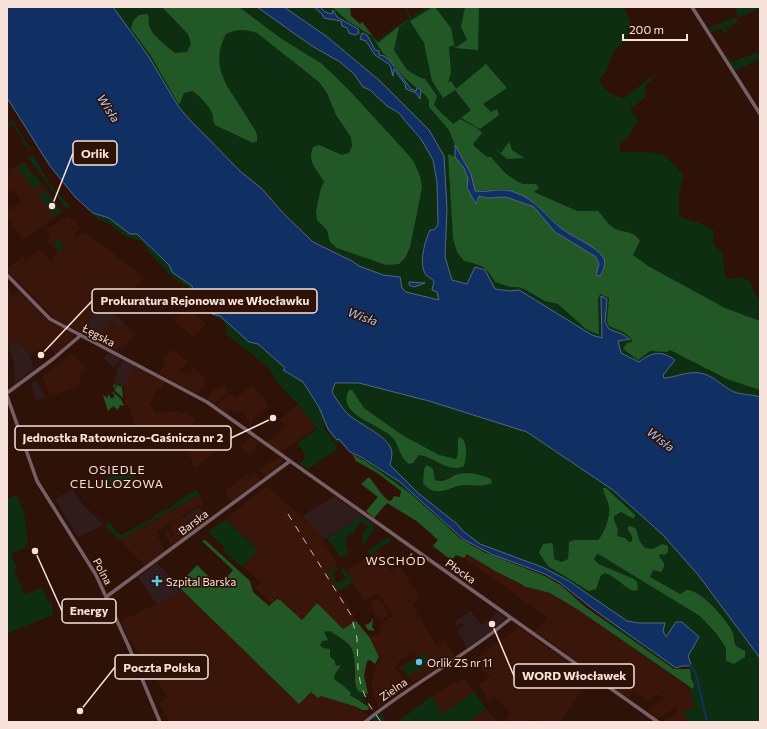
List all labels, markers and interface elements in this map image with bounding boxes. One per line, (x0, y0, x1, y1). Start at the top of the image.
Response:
scale bar (623, 16, 687, 42)
text: 200 m (629, 22, 664, 36)
water label: Wisła (95, 91, 123, 125)
callout: Orlik (73, 141, 117, 165)
text: Orlik (81, 146, 109, 160)
callout: Prokuratura Rejonowa we Włocławku (92, 289, 317, 313)
text: Prokuratura Rejonowa we Włocławku (101, 293, 310, 307)
water label: Wisła (346, 304, 380, 328)
street label: Łęgska (80, 321, 117, 349)
water label: Wisła (645, 424, 677, 454)
callout: Jednostka Ratowniczo-Gaśnicza nr 2 (15, 426, 231, 450)
text: Jednostka Ratowniczo-Gaśnicza nr 2 (23, 430, 224, 445)
district label: OSIEDLE CELULOZOWA (70, 462, 164, 490)
street label: Barska (176, 507, 210, 537)
district label: WSCHÓD (366, 553, 426, 567)
street label: Polna (91, 556, 115, 586)
street label: Płocka (443, 556, 479, 586)
marker: Szpital Barska (151, 575, 163, 587)
place label: Szpital Barska (166, 575, 236, 588)
callout: Energy (62, 599, 116, 623)
text: Energy (70, 603, 109, 617)
callout: Poczta Polska (115, 655, 208, 679)
place label: Orlik ZS nr 11 (427, 656, 492, 669)
marker: Orlik ZS nr 11 (414, 657, 424, 667)
text: Poczta Polska (123, 660, 201, 674)
callout: WORD Włocławek (514, 664, 634, 688)
text: WORD Włocławek (522, 668, 626, 682)
street label: Zielna (377, 675, 409, 703)

